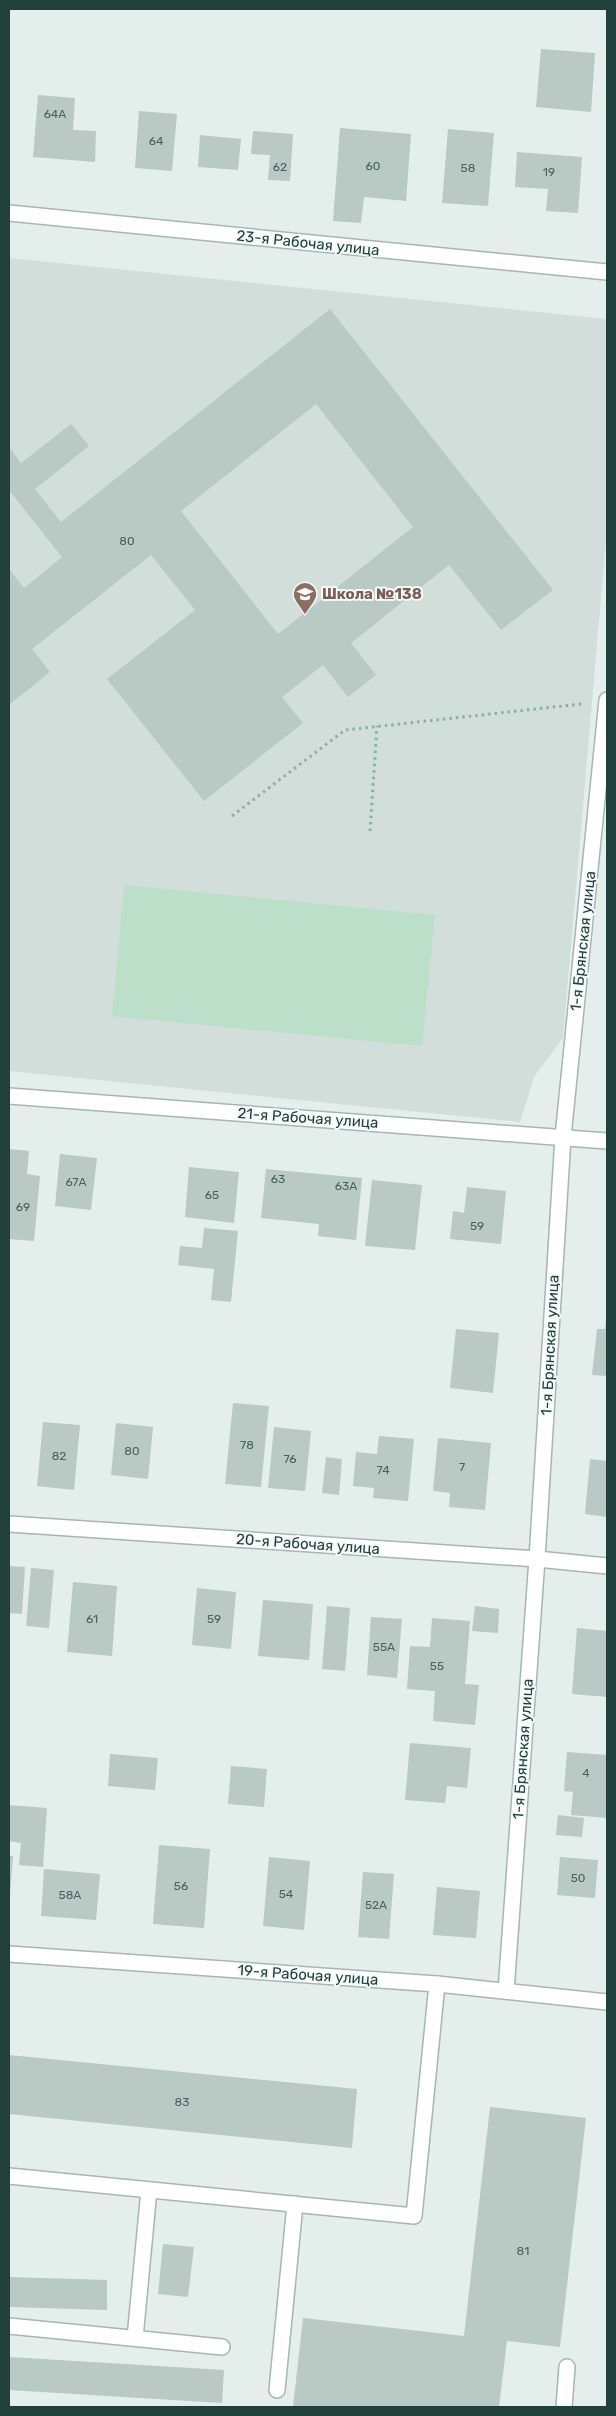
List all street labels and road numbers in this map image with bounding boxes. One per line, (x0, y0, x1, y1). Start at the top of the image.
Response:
street label: 23-я Рабочая улица (236, 227, 380, 259)
street label: 1-я Брянская улица (567, 870, 599, 1012)
street label: 21-я Рабочая улица (237, 1104, 379, 1132)
street label: 1-я Брянская улица (537, 1274, 563, 1416)
street label: 20-я Рабочая улица (235, 1530, 381, 1558)
street label: 1-я Брянская улица (509, 1678, 537, 1820)
street label: 19-я Рабочая улица (237, 1961, 379, 1989)

